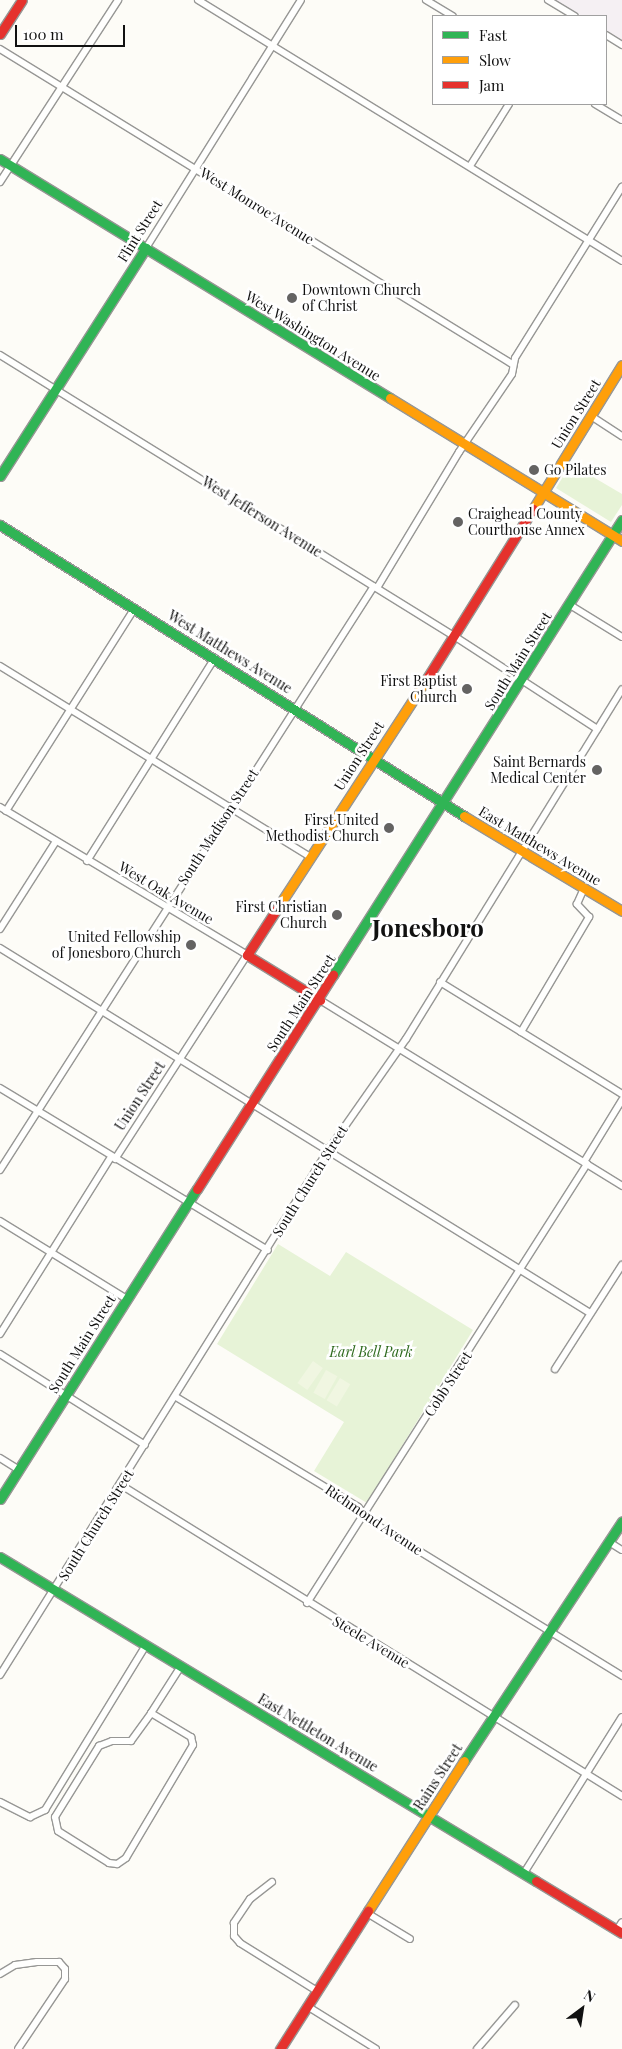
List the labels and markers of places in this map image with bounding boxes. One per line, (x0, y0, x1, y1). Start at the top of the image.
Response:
place label: Downtown Church of Christ (302, 282, 421, 314)
marker: Downtown Church of Christ (286, 292, 298, 304)
place label: Go Pilates (544, 462, 607, 478)
marker: Go Pilates (528, 464, 540, 476)
place label: Craighead County Courthouse Annex (468, 506, 585, 538)
marker: Craighead County Courthouse Annex (452, 516, 464, 528)
place label: First Baptist Church (380, 673, 457, 706)
marker: First Baptist Church (461, 683, 473, 695)
place label: Saint Bernards Medical Center (490, 754, 586, 786)
marker: Saint Bernards Medical Center (590, 763, 604, 777)
place label: First United Methodist Church (265, 812, 379, 844)
marker: First United Methodist Church (383, 822, 395, 834)
place label: First Christian Church (235, 899, 327, 932)
marker: First Christian Church (331, 909, 343, 921)
place label: United Fellowship of Jonesboro Church (52, 929, 181, 962)
marker: United Fellowship of Jonesboro Church (185, 939, 197, 951)

